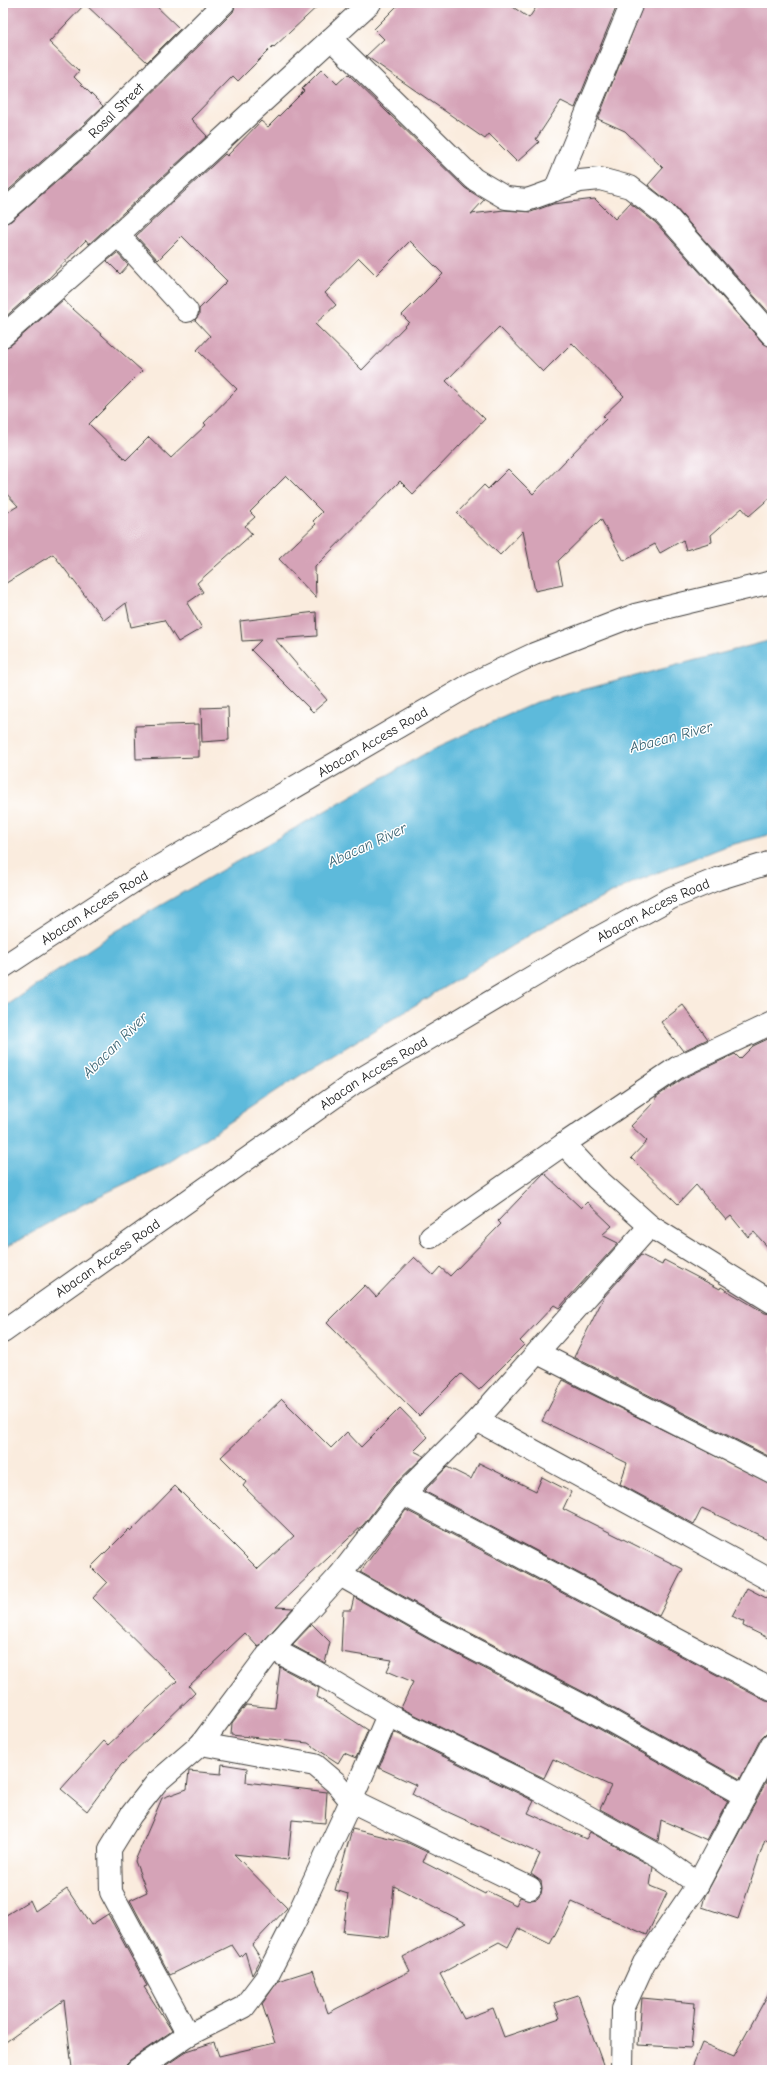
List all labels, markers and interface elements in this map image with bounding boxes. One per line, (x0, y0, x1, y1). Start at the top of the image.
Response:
street label: Rosal Street (85, 79, 148, 142)
street label: Abacan Access Road (315, 703, 431, 781)
water label: Abacan River (627, 717, 715, 757)
water label: Abacan River (324, 818, 410, 872)
street label: Abacan Access Road (38, 867, 151, 949)
street label: Abacan Access Road (594, 875, 712, 946)
water label: Abacan River (78, 1008, 152, 1082)
street label: Abacan Access Road (316, 1033, 431, 1114)
street label: Abacan Access Road (52, 1215, 163, 1301)

